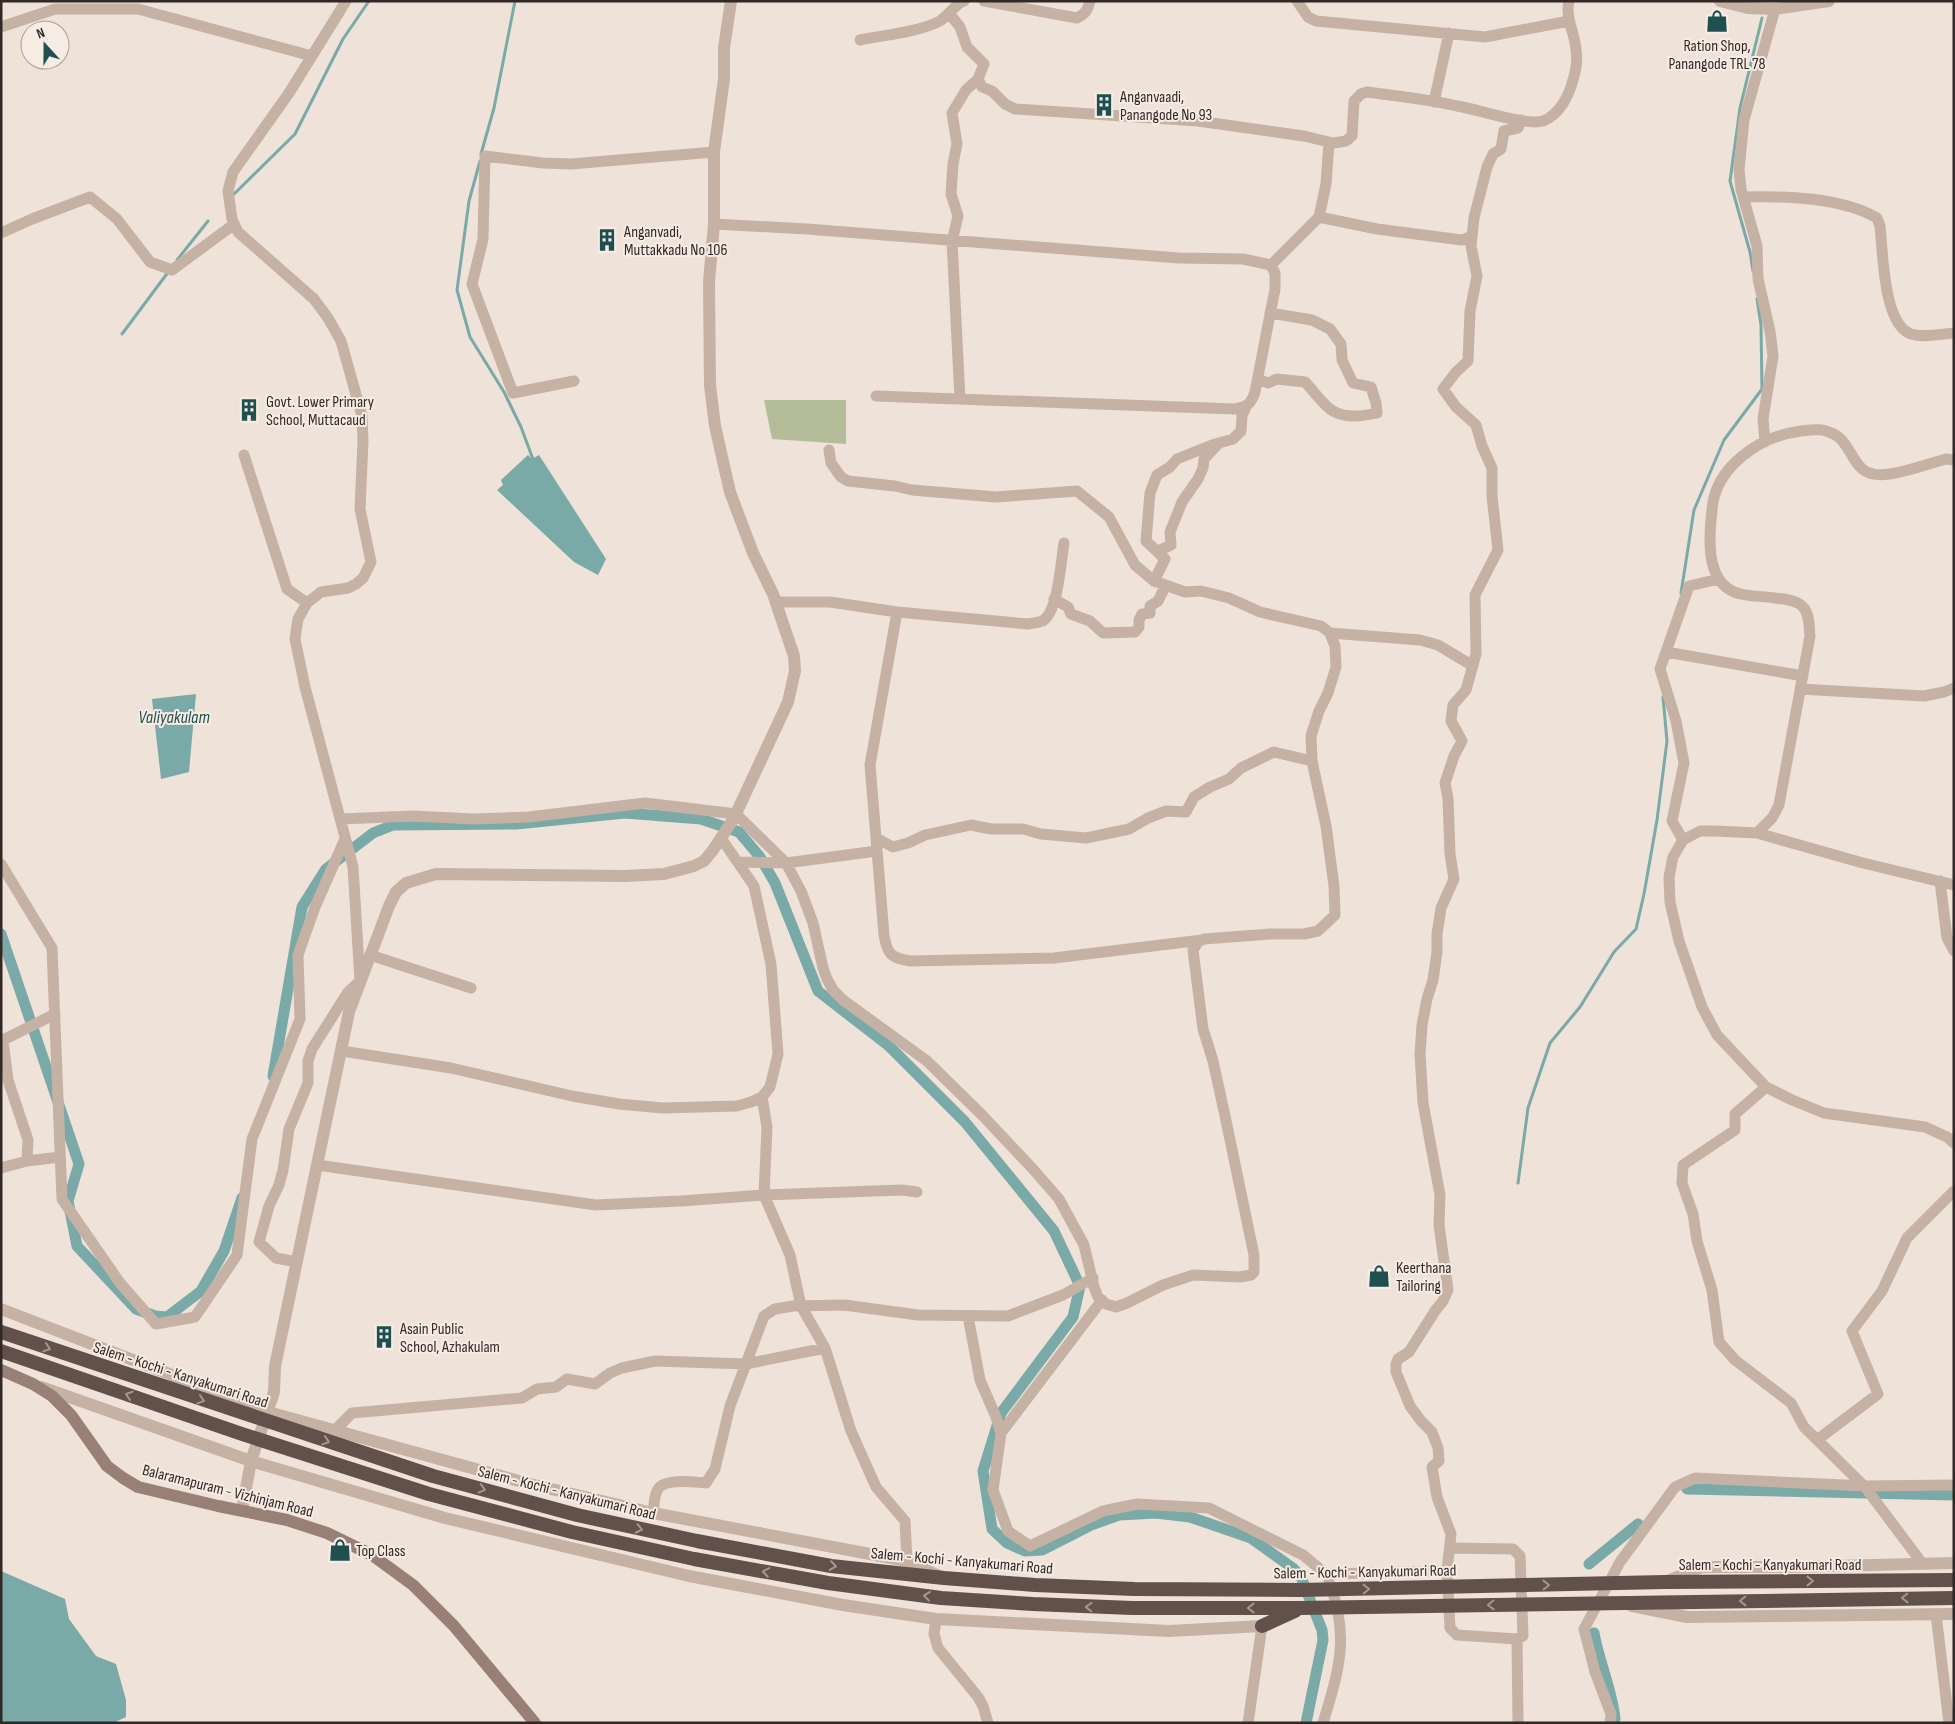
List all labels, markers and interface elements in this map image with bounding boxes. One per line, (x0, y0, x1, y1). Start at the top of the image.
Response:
shop icon: Ration Shop, Panangode TRL 78 (1704, 8, 1730, 34)
north arrow (20, 20, 70, 70)
text: N (34, 24, 47, 43)
place label: Ration Shop, Panangode TRL 78 (1669, 37, 1765, 74)
place label: Anganvaadi, Panangode No 93 (1119, 88, 1212, 125)
building icon: Anganvaadi, Panangode No 93 (1091, 92, 1117, 118)
place label: Anganvadi, Muttakkadu No 106 (623, 223, 727, 260)
building icon: Anganvadi, Muttakkadu No 106 (594, 227, 620, 253)
place label: Govt. Lower Primary School, Muttacaud (266, 393, 374, 430)
building icon: Govt. Lower Primary School, Muttacaud (236, 397, 262, 423)
water label: Valiyakulam (138, 707, 210, 728)
place label: Keerthana Tailoring (1396, 1259, 1452, 1296)
shop icon: Keerthana Tailoring (1366, 1263, 1392, 1289)
place label: Asain Public School, Azhakulam (399, 1320, 500, 1357)
building icon: Asain Public School, Azhakulam (371, 1324, 397, 1350)
street label: Salem - Kochi - Kanyakumari Road (91, 1338, 270, 1413)
one-way arrow (43, 1343, 51, 1353)
one-way arrow (126, 1391, 134, 1401)
one-way arrow (197, 1394, 205, 1404)
one-way arrow (322, 1435, 330, 1445)
street label: Balaramapuram - Vizhinjam Road (140, 1461, 315, 1522)
street label: Salem - Kochi - Kanyakumari Road (476, 1462, 658, 1525)
one-way arrow (477, 1483, 486, 1494)
one-way arrow (635, 1523, 644, 1533)
shop icon: Top Class (327, 1537, 353, 1563)
place label: Top Class (356, 1542, 406, 1561)
street label: Salem - Kochi - Kanyakumari Road (870, 1544, 1054, 1579)
street label: Salem - Kochi - Kanyakumari Road (1679, 1556, 1861, 1575)
one-way arrow (829, 1560, 837, 1571)
street label: Salem - Kochi - Kanyakumari Road (1274, 1561, 1457, 1584)
one-way arrow (762, 1567, 771, 1577)
one-way arrow (1806, 1576, 1814, 1586)
one-way arrow (1543, 1580, 1551, 1590)
one-way arrow (1363, 1584, 1371, 1594)
one-way arrow (923, 1591, 931, 1602)
one-way arrow (1901, 1593, 1908, 1603)
one-way arrow (1738, 1595, 1746, 1606)
one-way arrow (1487, 1600, 1494, 1610)
one-way arrow (1085, 1601, 1093, 1612)
one-way arrow (1247, 1603, 1255, 1613)

